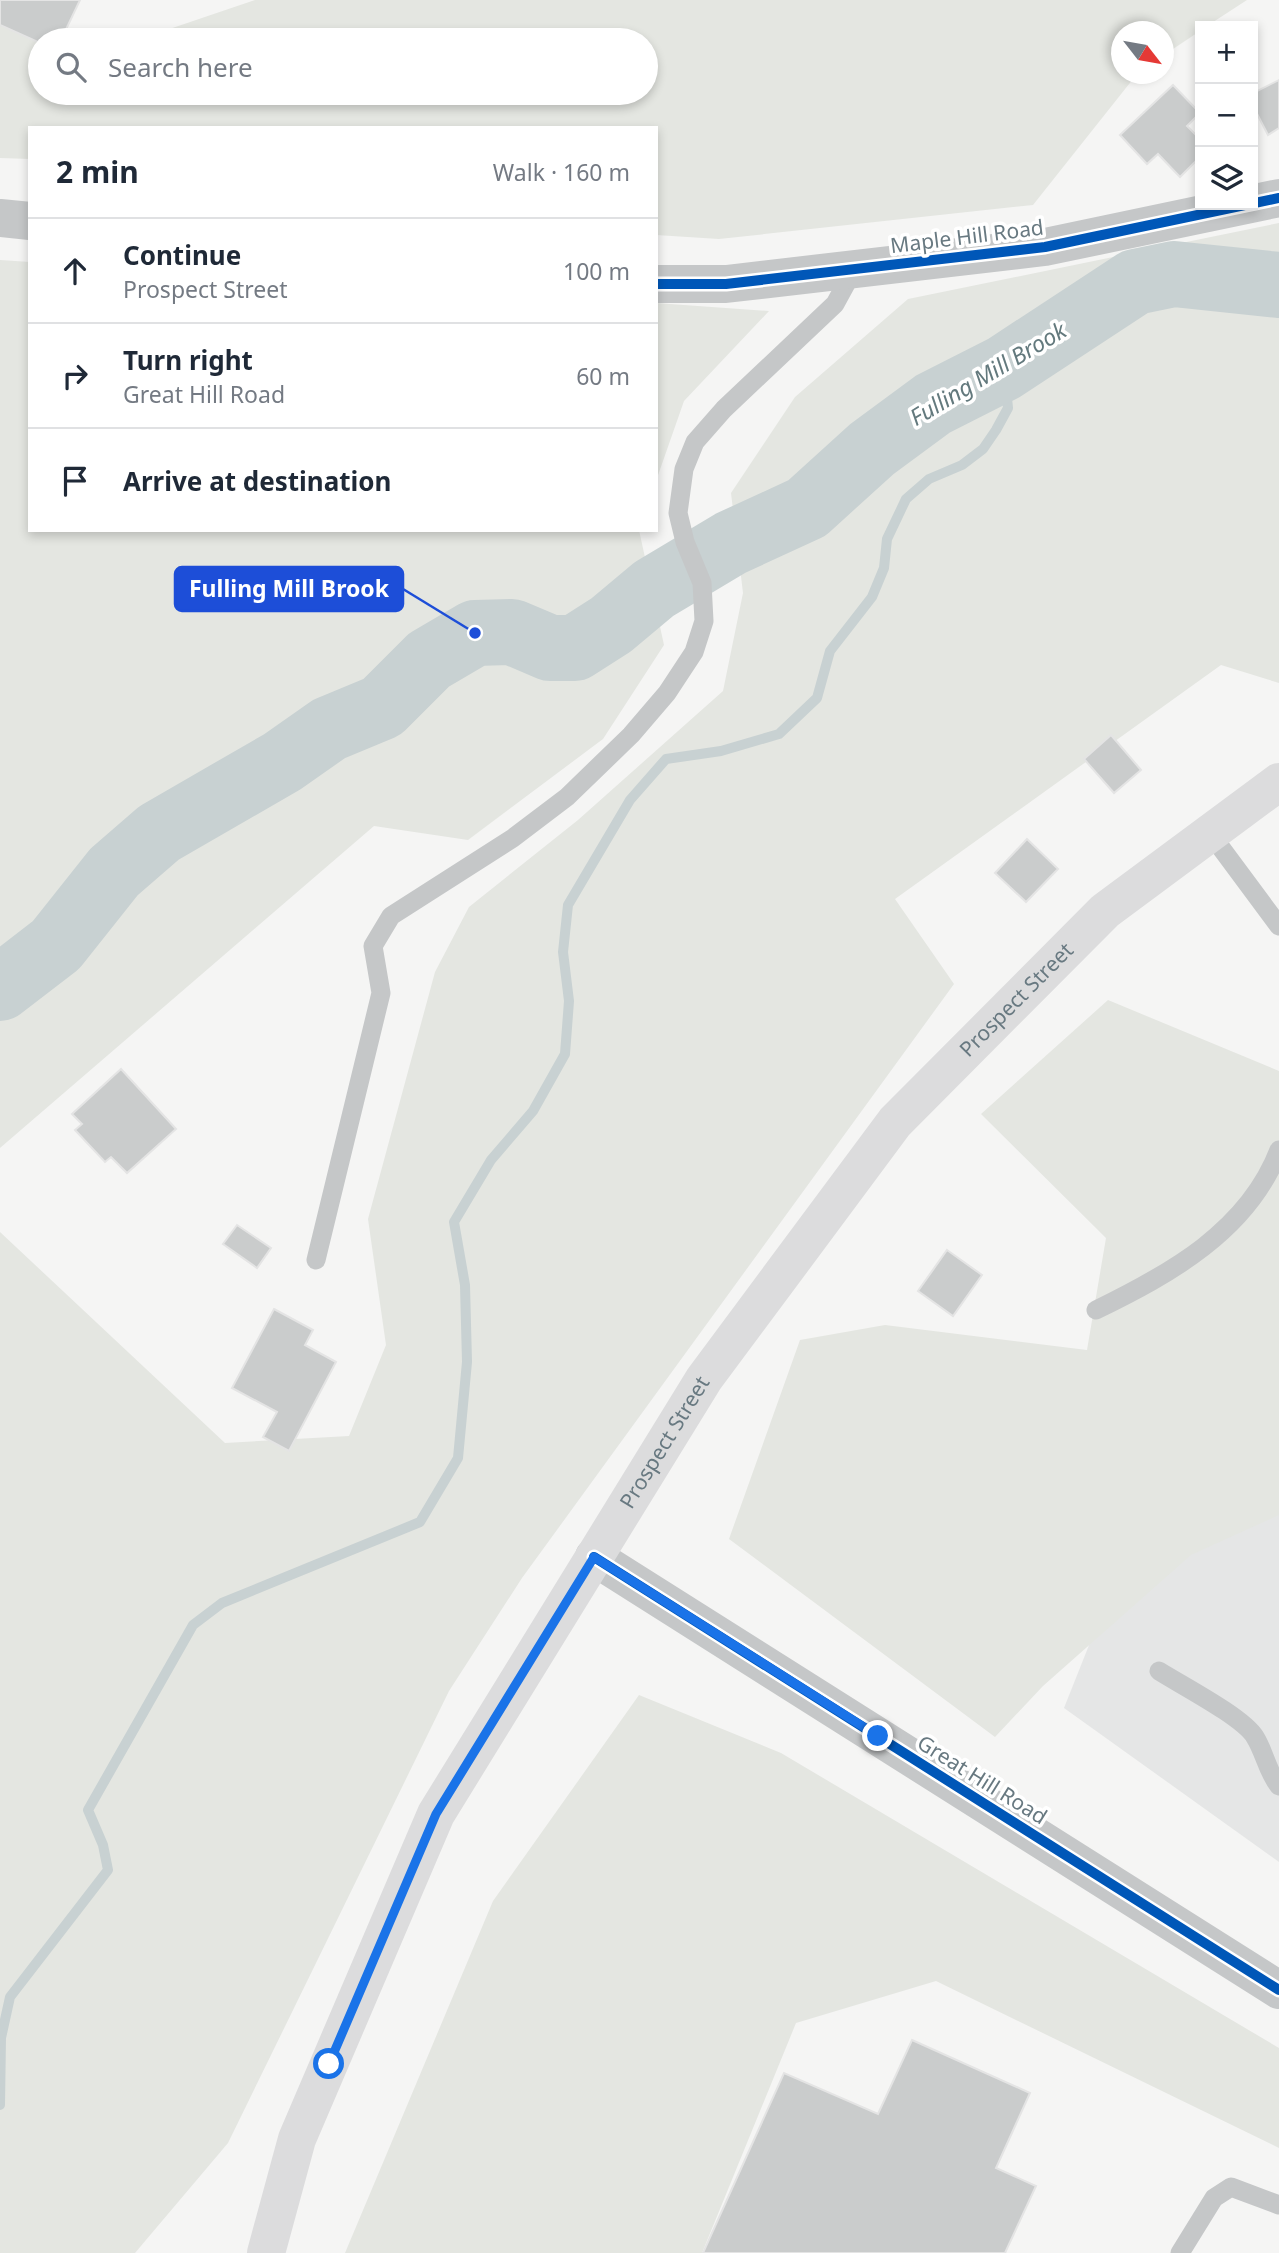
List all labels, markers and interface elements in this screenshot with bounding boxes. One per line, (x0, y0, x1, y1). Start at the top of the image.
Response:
north arrow (1111, 21, 1174, 84)
map controls (1195, 21, 1258, 210)
button: + (1195, 21, 1258, 84)
search box (28, 28, 658, 105)
icon: search (52, 48, 90, 86)
text: Search here (108, 49, 253, 85)
button: − (1195, 84, 1258, 147)
button: layers (1195, 147, 1258, 210)
text: 2 min (56, 151, 139, 192)
text: Walk · 160 m (493, 156, 630, 188)
street label: Maple Hill Road (889, 213, 1045, 259)
text: Continue (123, 237, 241, 273)
icon: ahead (56, 252, 94, 290)
text: 100 m (563, 255, 630, 287)
text: Prospect Street (123, 273, 288, 305)
water label: Fulling Mill Brook (903, 313, 1073, 433)
text: Turn right (123, 342, 253, 378)
icon: right (56, 357, 94, 395)
text: 60 m (576, 360, 630, 392)
text: Great Hill Road (123, 378, 285, 410)
icon: arrive (56, 462, 94, 500)
text: Arrive at destination (123, 463, 392, 499)
callout: Fulling Mill Brook (175, 567, 403, 611)
text: Fulling Mill Brook (189, 572, 390, 604)
street label: Prospect Street (953, 936, 1079, 1062)
street label: Prospect Street (613, 1370, 716, 1513)
route end (862, 1720, 893, 1751)
street label: Great Hill Road (912, 1728, 1053, 1830)
route start (313, 2048, 344, 2079)

